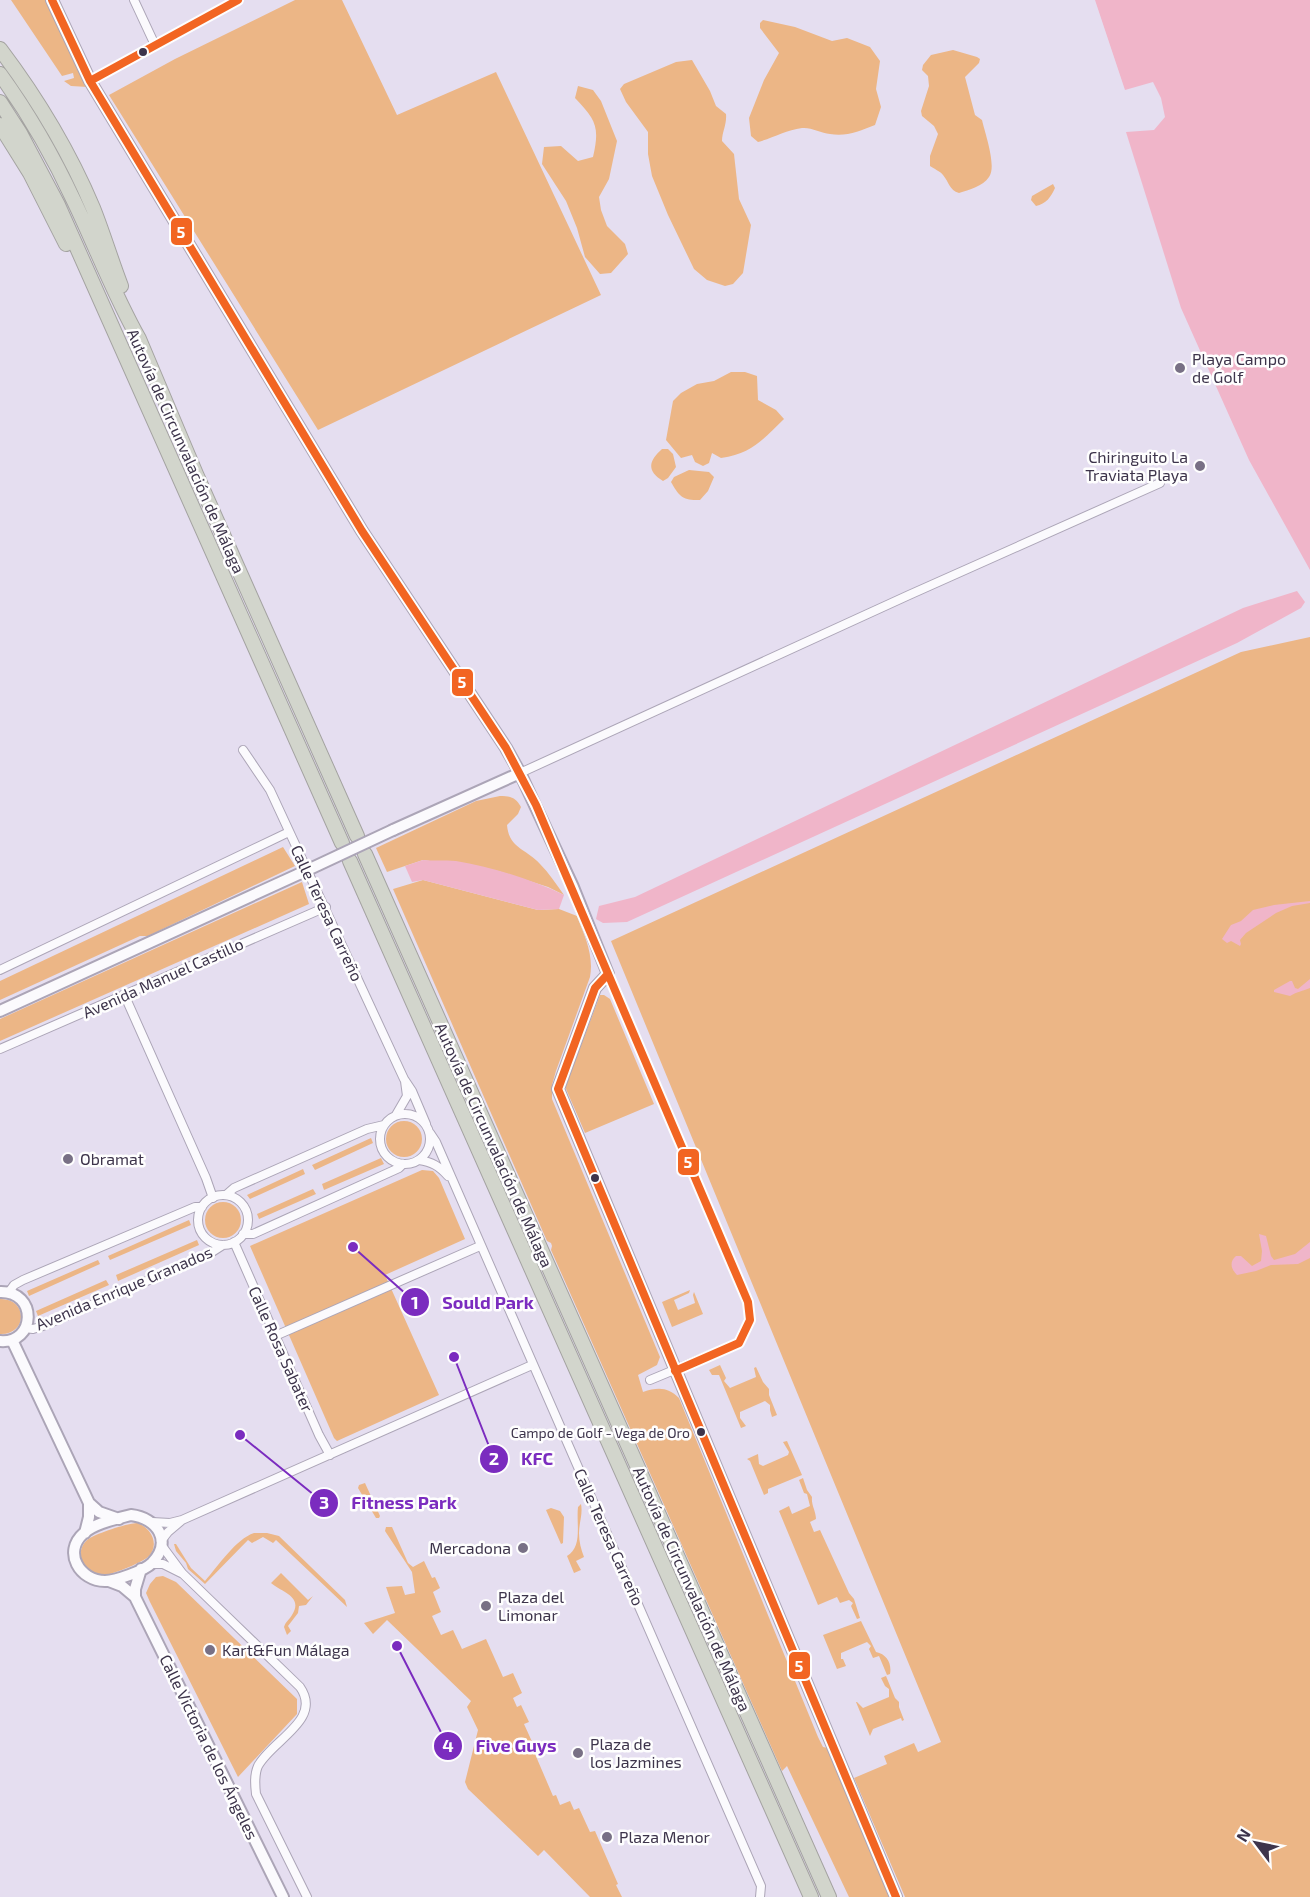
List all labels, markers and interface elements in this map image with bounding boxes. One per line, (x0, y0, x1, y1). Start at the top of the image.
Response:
unlabelled marker (137, 46, 149, 58)
line badge: 5 (170, 217, 193, 246)
text: 5 (177, 222, 186, 241)
street label: Autovía de Circunvalación de Málaga (124, 326, 249, 576)
place label: Playa Campo de Golf (1192, 349, 1286, 386)
marker: Playa Campo de Golf (1173, 361, 1187, 375)
place label: Chiringuito La Traviata Playa (1085, 447, 1188, 484)
marker: Chiringuito La Traviata Playa (1193, 459, 1207, 473)
line badge: 5 (451, 668, 474, 697)
text: 5 (458, 672, 467, 691)
street label: Calle Teresa Carreño (288, 842, 367, 984)
street label: Avenida Manuel Castillo (80, 934, 246, 1022)
street label: Autovía de Circunvalación de Málaga (432, 1020, 557, 1270)
line badge: 5 (677, 1148, 700, 1176)
place label: Obramat (80, 1149, 144, 1168)
marker: Obramat (61, 1152, 75, 1166)
text: 5 (684, 1152, 693, 1171)
unlabelled marker (589, 1172, 601, 1184)
street label: Avenida Enrique Granados (33, 1242, 215, 1333)
street label: Calle Rosa Sabater (245, 1283, 318, 1415)
callout: Sould Park (400, 1284, 546, 1320)
text: 1 (411, 1291, 419, 1313)
text: Sould Park (442, 1291, 534, 1313)
place label: Campo de Golf - Vega de Oro (511, 1424, 690, 1441)
marker: Campo de Golf - Vega de Oro (695, 1426, 707, 1438)
callout: KFC (479, 1441, 565, 1477)
text: 2 (489, 1447, 499, 1469)
text: KFC (521, 1447, 553, 1469)
street label: Autovía de Circunvalación de Málaga (630, 1464, 755, 1714)
street label: Calle Teresa Carreño (571, 1465, 648, 1608)
callout: Fitness Park (309, 1485, 468, 1521)
text: 3 (319, 1491, 329, 1513)
text: Fitness Park (351, 1491, 457, 1513)
place label: Mercadona (429, 1538, 511, 1557)
marker: Mercadona (516, 1541, 530, 1555)
place label: Plaza del Limonar (498, 1587, 564, 1624)
marker: Plaza del Limonar (479, 1599, 493, 1613)
place label: Kart&Fun Málaga (222, 1640, 349, 1659)
marker: Kart&Fun Málaga (203, 1643, 217, 1657)
street label: Calle Victoria de los Ángeles (156, 1651, 263, 1842)
line badge: 5 (788, 1651, 811, 1680)
text: 5 (795, 1656, 804, 1675)
callout: Five Guys (433, 1728, 568, 1764)
text: 4 (442, 1734, 454, 1756)
text: Five Guys (475, 1734, 557, 1756)
place label: Plaza de los Jazmines (590, 1734, 682, 1771)
marker: Plaza de los Jazmines (571, 1746, 585, 1760)
north arrow (1226, 1813, 1286, 1873)
text: N (1232, 1825, 1254, 1845)
place label: Plaza Menor (619, 1827, 710, 1846)
marker: Plaza Menor (600, 1830, 614, 1844)

